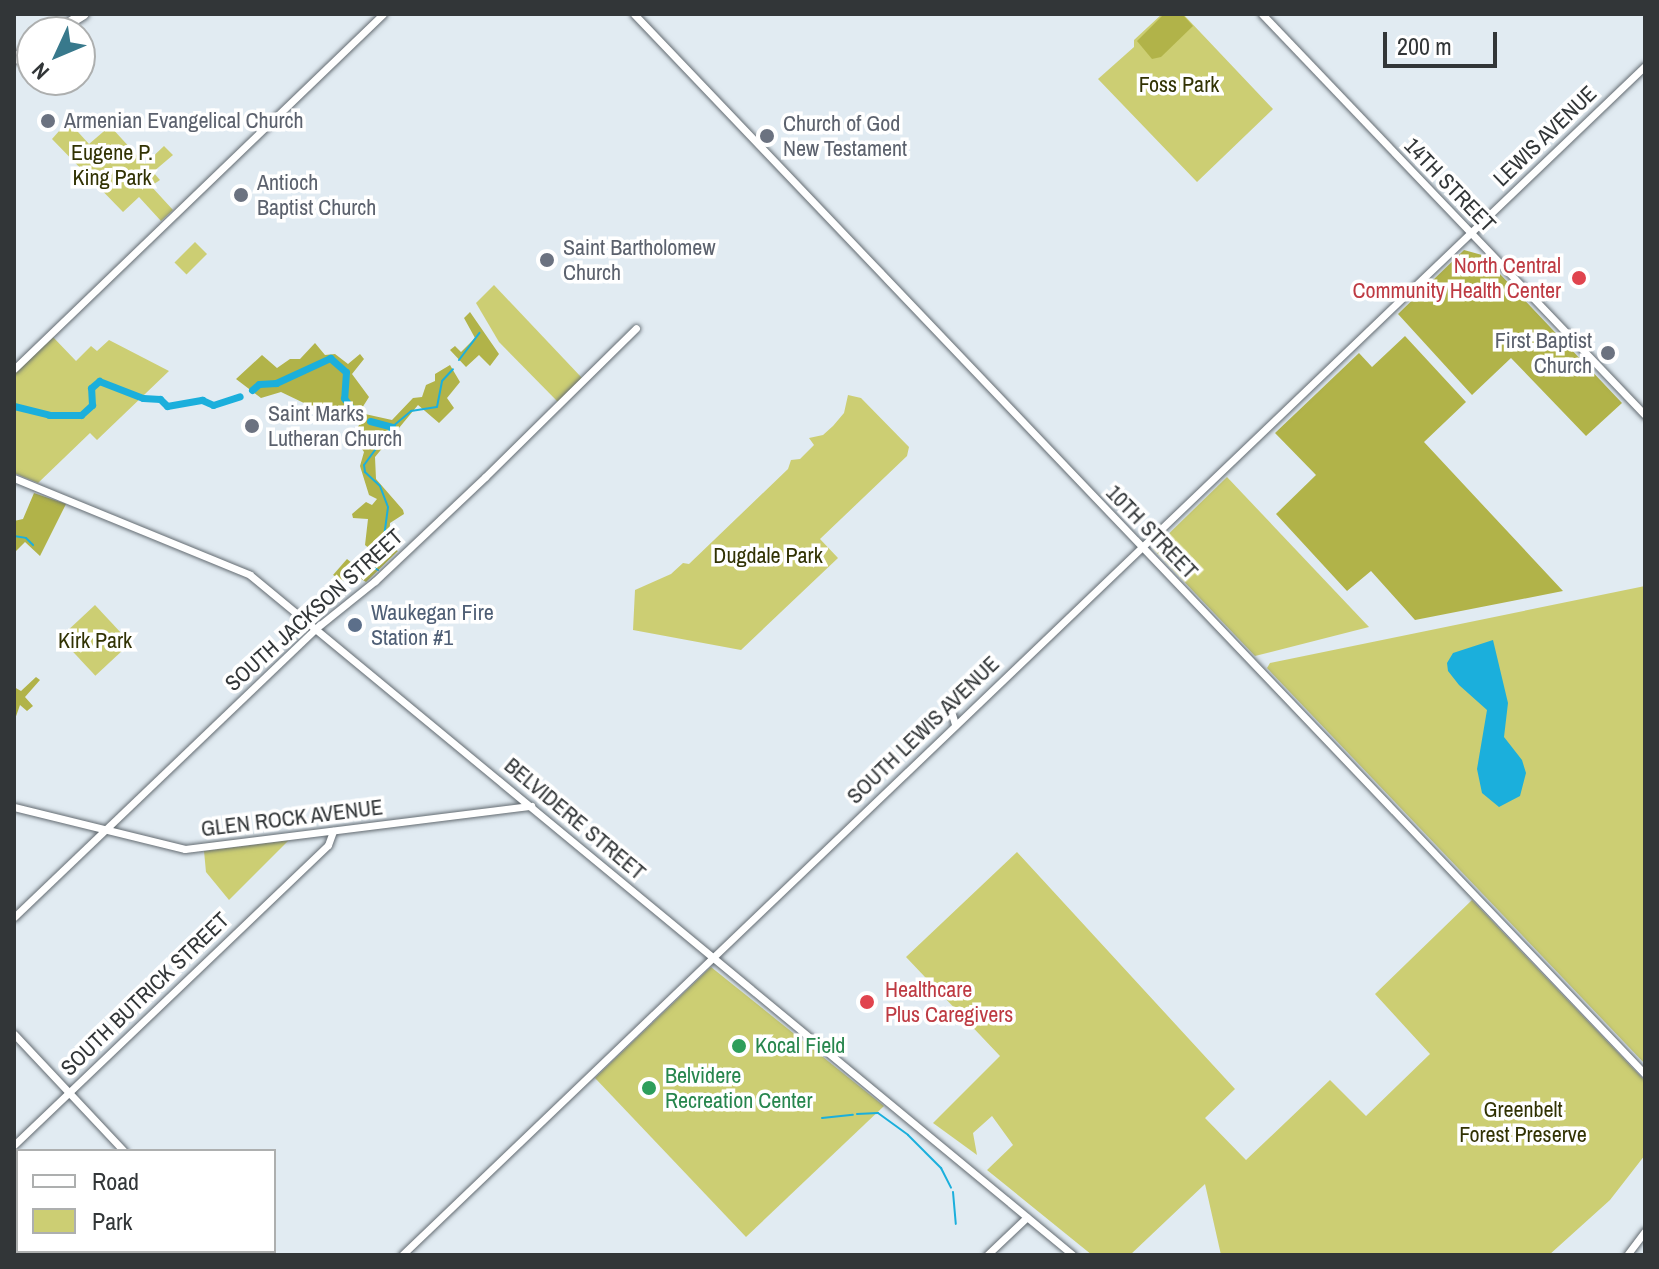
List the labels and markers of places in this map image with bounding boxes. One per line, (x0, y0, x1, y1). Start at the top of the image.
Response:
place label: Armenian Evangelical Church (64, 108, 304, 134)
place label: Church of God New Testament (783, 110, 907, 162)
marker: Armenian Evangelical Church (39, 112, 57, 130)
marker: Church of God New Testament (758, 127, 776, 145)
place label: Antioch Baptist Church (257, 169, 376, 220)
marker: Antioch Baptist Church (232, 186, 250, 204)
place label: Saint Bartholomew Church (563, 234, 715, 286)
marker: Saint Bartholomew Church (538, 251, 556, 269)
place label: North Central Community Health Center (1352, 252, 1561, 304)
marker: North Central Community Health Center (1568, 267, 1590, 289)
place label: First Baptist Church (1495, 327, 1592, 378)
marker: First Baptist Church (1599, 344, 1617, 362)
place label: Saint Marks Lutheran Church (268, 400, 402, 452)
marker: Saint Marks Lutheran Church (243, 417, 261, 435)
place label: Waukegan Fire Station #1 (371, 599, 494, 650)
marker: Waukegan Fire Station #1 (346, 616, 364, 634)
place label: Healthcare Plus Caregivers (885, 976, 1013, 1028)
marker: Healthcare Plus Caregivers (856, 991, 878, 1013)
place label: Kocal Field (755, 1033, 845, 1059)
marker: Kocal Field (730, 1037, 748, 1055)
place label: Belvidere Recreation Center (665, 1062, 812, 1114)
marker: Belvidere Recreation Center (640, 1079, 658, 1097)

